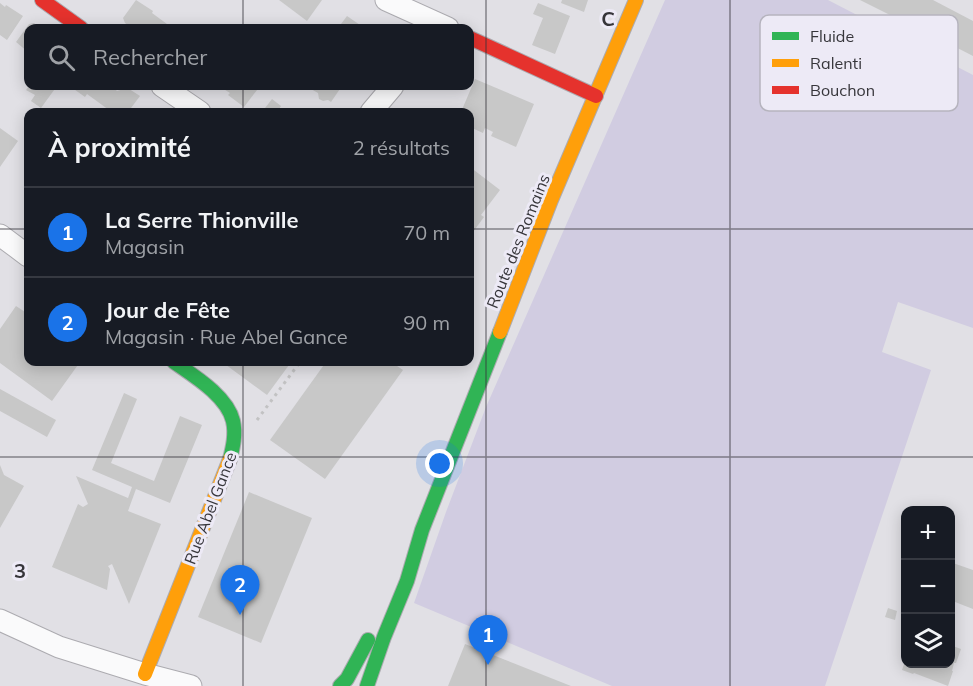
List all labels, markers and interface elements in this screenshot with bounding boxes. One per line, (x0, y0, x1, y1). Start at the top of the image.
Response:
text: C (601, 6, 615, 31)
legend (760, 15, 958, 111)
search box (24, 24, 474, 90)
text: Fluide (810, 26, 854, 46)
icon: search (45, 41, 78, 74)
text: Rechercher (93, 43, 207, 71)
text: Ralenti (810, 53, 862, 73)
text: Bouchon (810, 80, 875, 100)
text: À proximité (48, 131, 191, 164)
text: 2 résultats (353, 135, 450, 160)
street label: Route des Romains (482, 171, 554, 311)
text: La Serre Thionville (105, 206, 299, 234)
text: 1 (62, 220, 74, 245)
text: 70 m (403, 220, 450, 245)
text: Magasin (105, 234, 185, 259)
text: Jour de Fête (105, 296, 230, 324)
text: 2 (62, 310, 74, 335)
text: 90 m (403, 310, 450, 335)
text: Magasin · Rue Abel Gance (105, 324, 348, 349)
street label: Rue Abel Gance (179, 449, 241, 567)
your location (425, 449, 454, 478)
map controls (901, 506, 955, 668)
button: + (901, 506, 955, 560)
text: 3 (14, 558, 26, 583)
button: − (901, 560, 955, 614)
pin: 2 (220, 566, 260, 615)
button: layers (901, 614, 955, 668)
pin: 1 (468, 616, 508, 665)

